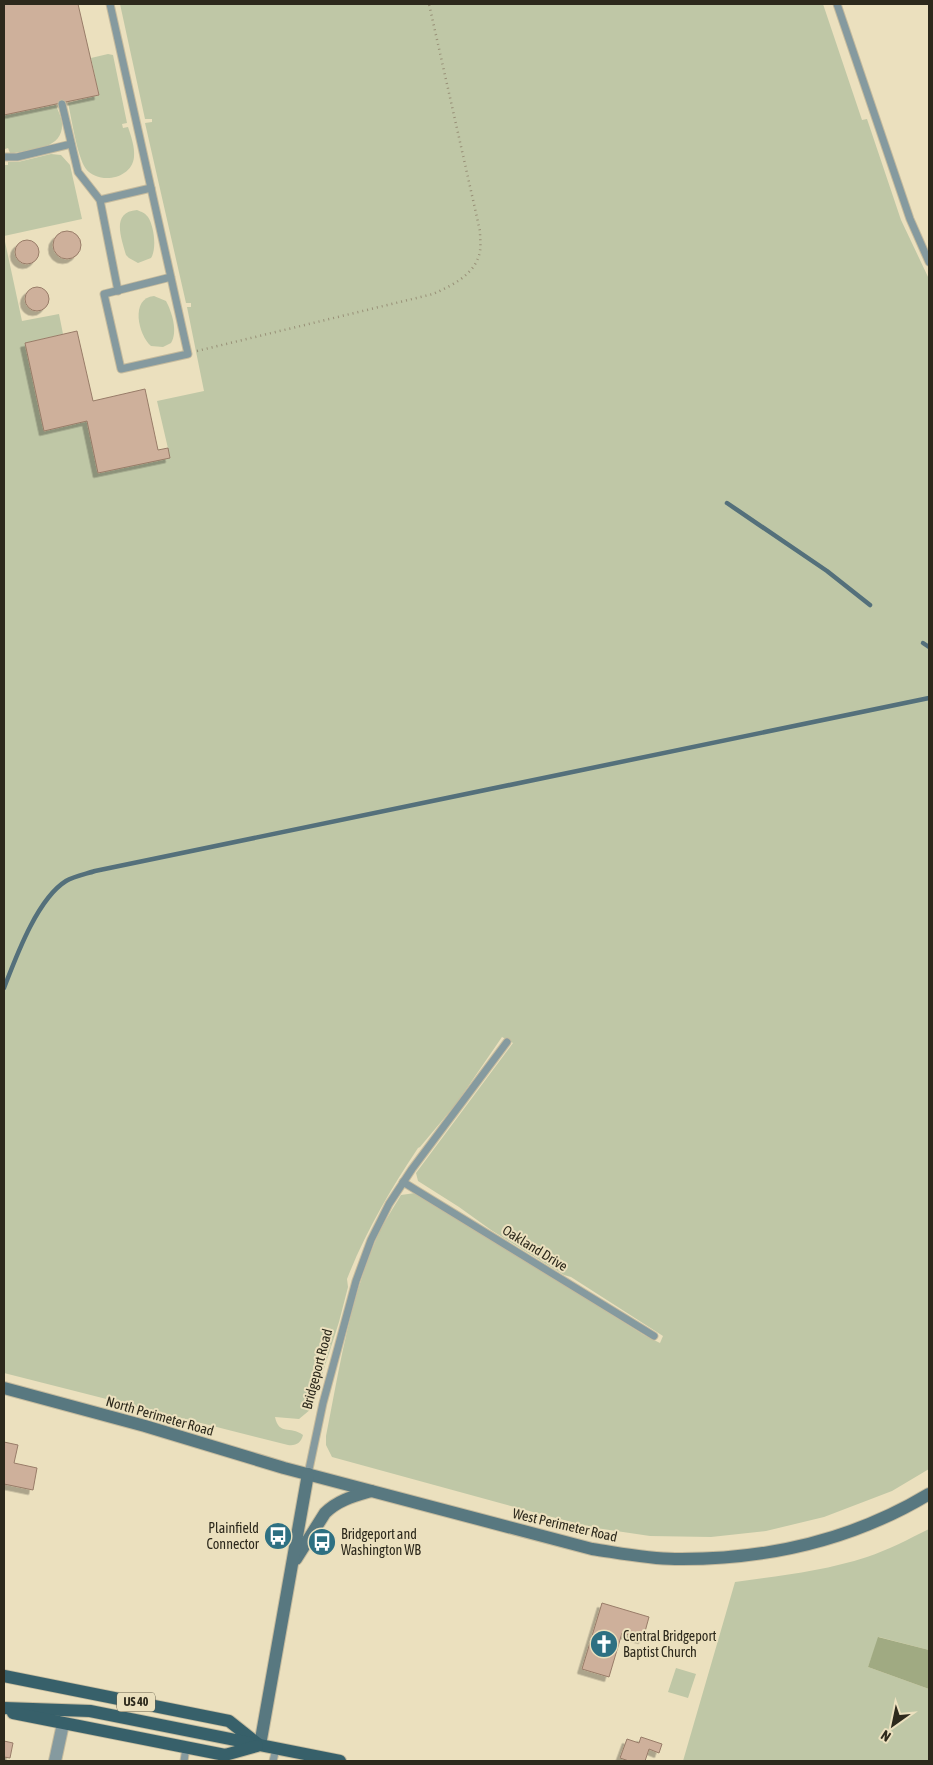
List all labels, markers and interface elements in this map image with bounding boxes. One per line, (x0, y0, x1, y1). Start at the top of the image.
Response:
street label: Oakland Drive (500, 1222, 570, 1274)
street label: Bridgeport Road (299, 1327, 335, 1411)
street label: North Perimeter Road (104, 1393, 216, 1439)
street label: West Perimeter Road (511, 1505, 619, 1545)
place label: Plainfield Connector (206, 1520, 260, 1552)
bus stop icon: Plainfield Connector (263, 1521, 293, 1551)
place label: Bridgeport and Washington WB (341, 1526, 421, 1558)
bus stop icon: Bridgeport and Washington WB (307, 1527, 337, 1557)
place label: Central Bridgeport Baptist Church (623, 1628, 716, 1660)
church icon: Central Bridgeport Baptist Church (589, 1629, 619, 1659)
road number: US 40 (117, 1692, 155, 1711)
north arrow (868, 1700, 918, 1750)
text: N (878, 1727, 894, 1745)

